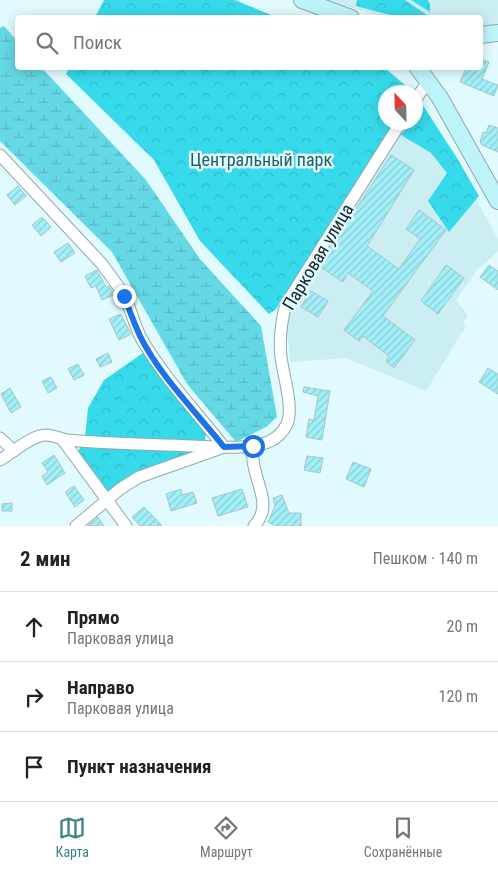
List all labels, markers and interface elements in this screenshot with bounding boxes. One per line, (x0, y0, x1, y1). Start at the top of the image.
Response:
search box (15, 15, 483, 70)
icon: search (33, 29, 61, 57)
text: Поиск (73, 31, 122, 54)
north arrow (378, 85, 423, 130)
park label: Центральный парк (190, 149, 332, 170)
street label: Парковая улица (278, 200, 358, 314)
route end (113, 285, 136, 308)
route start (242, 435, 265, 458)
text: 2 мин (20, 547, 70, 571)
text: Пешком · 140 m (373, 549, 478, 568)
text: Прямо (67, 606, 120, 629)
icon: ahead (20, 613, 48, 641)
text: 20 m (446, 617, 478, 636)
text: Парковая улица (67, 629, 174, 648)
text: Направо (67, 676, 134, 699)
icon: right (20, 683, 48, 711)
text: 120 m (439, 687, 478, 706)
text: Парковая улица (67, 699, 174, 718)
icon: arrive (20, 753, 48, 781)
text: Пункт назначения (67, 755, 211, 778)
tab: Карта (56, 814, 89, 860)
tab: Маршрут (200, 814, 253, 860)
tab: Сохранённые (364, 814, 442, 860)

